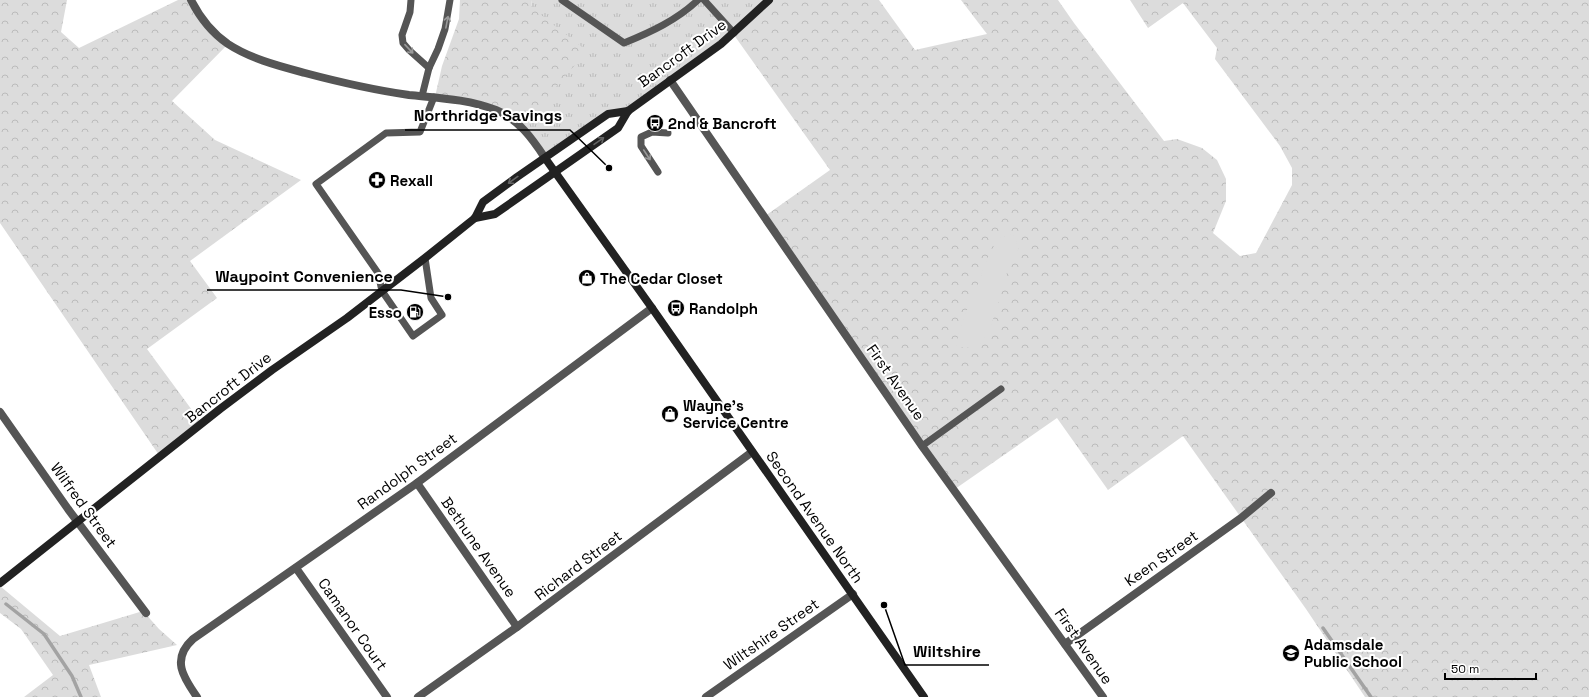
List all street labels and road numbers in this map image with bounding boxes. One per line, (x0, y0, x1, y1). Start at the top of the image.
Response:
street label: Bancroft Drive (634, 15, 730, 91)
street label: First Avenue (863, 340, 929, 424)
street label: Bancroft Drive (181, 347, 275, 427)
street label: Randolph Street (354, 428, 461, 513)
street label: Second Avenue North (762, 447, 868, 587)
street label: Wilfred Street (47, 459, 121, 551)
street label: Bethune Avenue (437, 493, 521, 601)
street label: Richard Street (530, 526, 626, 604)
street label: Keen Street (1121, 526, 1202, 590)
street label: Camanor Court (314, 574, 392, 674)
street label: Wiltshire Street (720, 594, 822, 674)
street label: First Avenue (1051, 604, 1117, 688)

